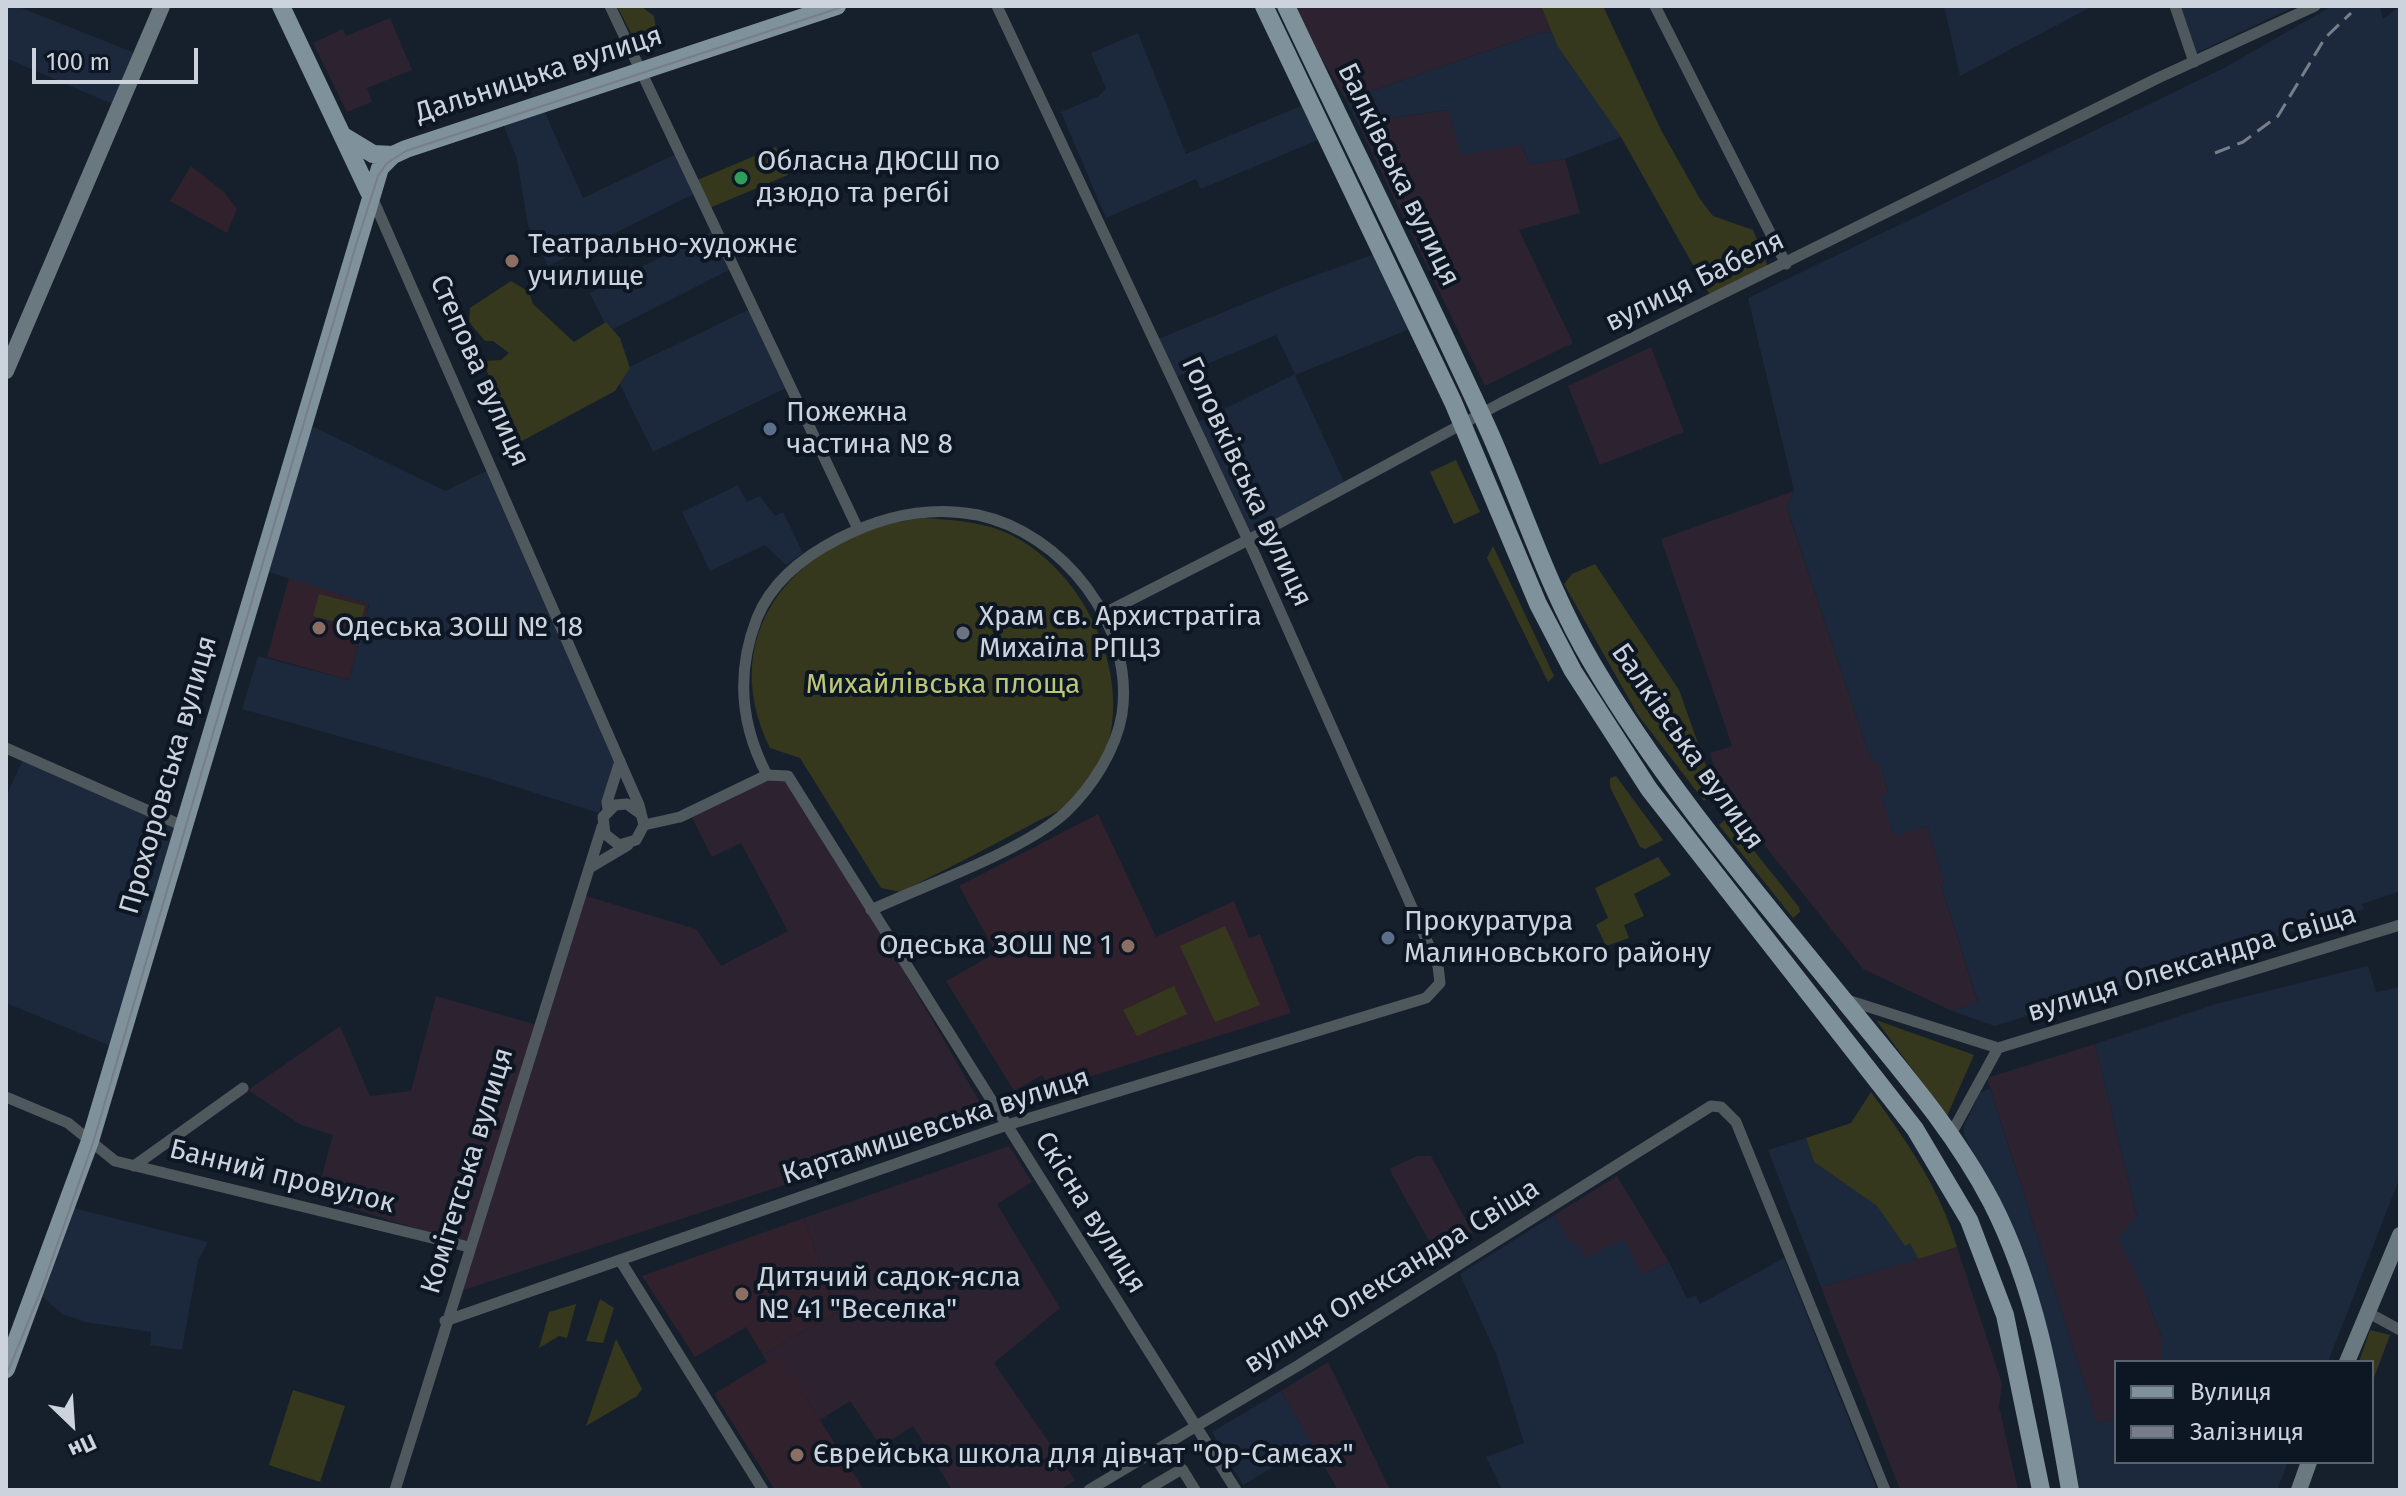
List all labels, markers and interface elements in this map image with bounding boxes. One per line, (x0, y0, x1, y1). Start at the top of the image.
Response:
street label: Дальницька вулиця (411, 19, 667, 131)
scale bar (36, 32, 202, 82)
text: 100 m (46, 48, 110, 76)
street label: Балківська вулиця (1329, 58, 1467, 292)
place label: Обласна ДЮСШ по дзюдо та регбі (757, 145, 1000, 211)
marker: Обласна ДЮСШ по дзюдо та регбі (732, 169, 750, 187)
street label: вулиця Бабеля (1600, 224, 1790, 340)
place label: Театрально-художнє училище (528, 228, 798, 294)
marker: Театрально-художнє училище (503, 252, 521, 270)
street label: Степова вулиця (422, 270, 536, 472)
street label: Головківська вулиця (1173, 352, 1319, 612)
place label: Пожежна частина № 8 (786, 396, 953, 462)
marker: Пожежна частина № 8 (761, 420, 779, 438)
place label: Храм св. Архистратіга Михаїла РПЦЗ (979, 600, 1262, 666)
place label: Одеська ЗОШ № 18 (335, 611, 583, 645)
marker: Одеська ЗОШ № 18 (310, 619, 328, 637)
marker: Храм св. Архистратіга Михаїла РПЦЗ (954, 624, 972, 642)
street label: Прохоровська вулиця (113, 632, 225, 918)
street label: Балківська вулиця (1603, 637, 1771, 857)
park label: Михайлівська площа (806, 668, 1080, 702)
street label: вулиця Олександра Свіща (2024, 898, 2360, 1030)
place label: Прокуратура Малиновського району (1404, 905, 1711, 971)
place label: Одеська ЗОШ № 1 (879, 929, 1112, 963)
marker: Прокуратура Малиновського району (1379, 929, 1397, 947)
marker: Одеська ЗОШ № 1 (1119, 937, 1137, 955)
street label: Комітетська вулиця (415, 1044, 521, 1298)
street label: Картамишевська вулиця (778, 1061, 1094, 1193)
street label: Cкісна вулиця (1027, 1126, 1153, 1300)
street label: Банний провулок (166, 1133, 398, 1221)
street label: вулиця Олександра Свіща (1238, 1172, 1546, 1382)
place label: Дитячий садок-ясла № 41 "Веселка" (758, 1261, 1021, 1327)
marker: Дитячий садок-ясла № 41 "Веселка" (733, 1285, 751, 1303)
legend (2114, 1360, 2374, 1464)
text: Вулиця (2190, 1378, 2272, 1406)
north arrow (32, 1384, 112, 1464)
text: Залізниця (2190, 1418, 2304, 1446)
text: Пн (64, 1428, 101, 1464)
place label: Єврейська школа для дівчат "Ор-Самєах" (813, 1438, 1354, 1472)
marker: Єврейська школа для дівчат "Ор-Самєах" (788, 1446, 806, 1464)

